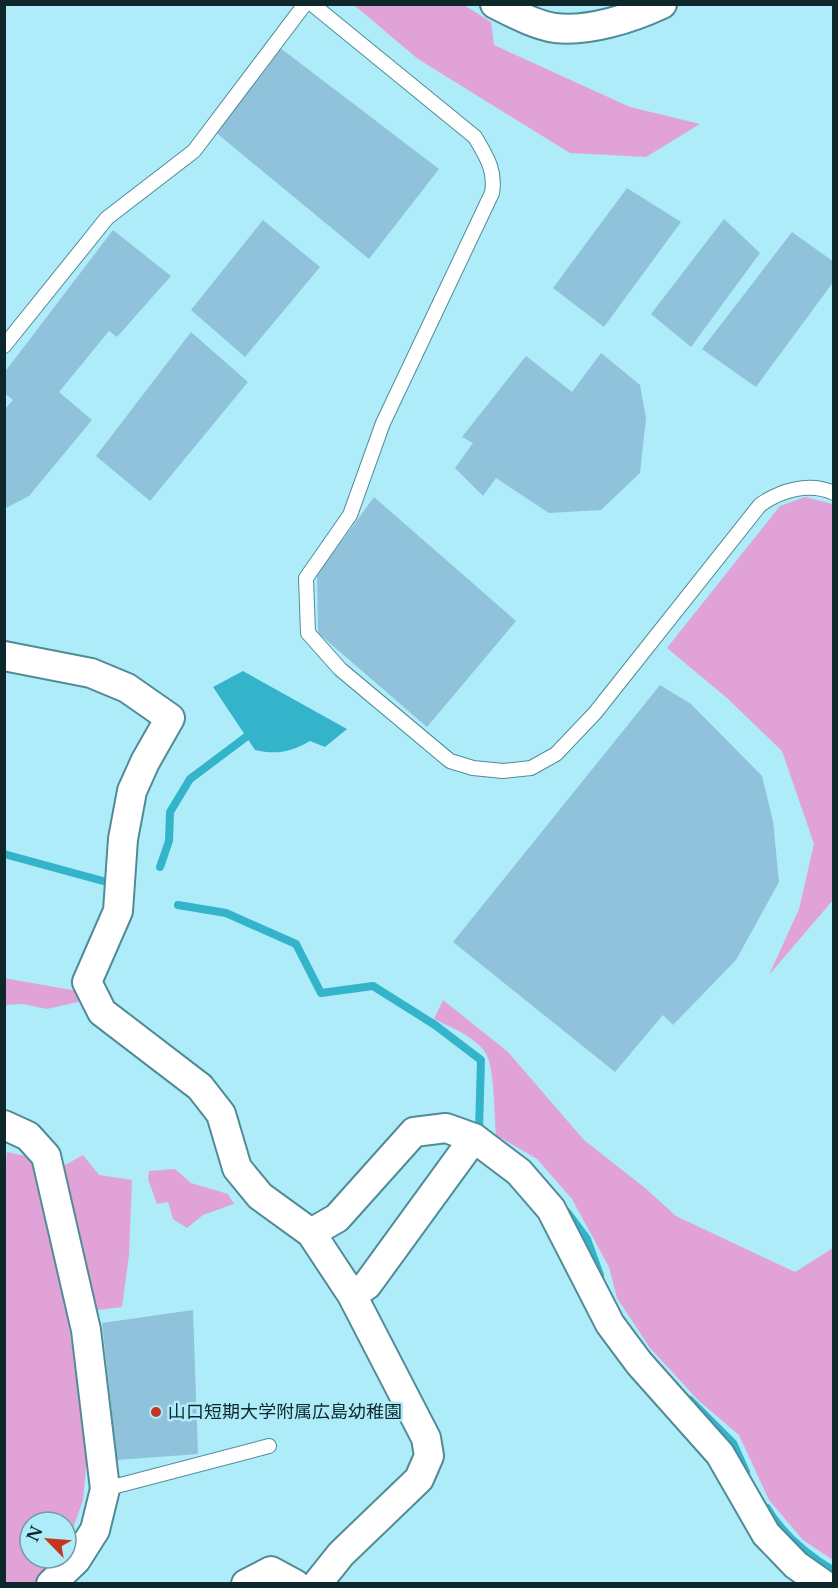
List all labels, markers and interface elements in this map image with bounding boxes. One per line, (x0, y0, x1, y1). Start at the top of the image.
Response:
place label: 山口短期大学附属広島幼稚園 (168, 1401, 402, 1423)
marker: 山口短期大学附属広島幼稚園 (149, 1405, 163, 1419)
north arrow (18, 1510, 78, 1570)
text: N (22, 1523, 47, 1545)

